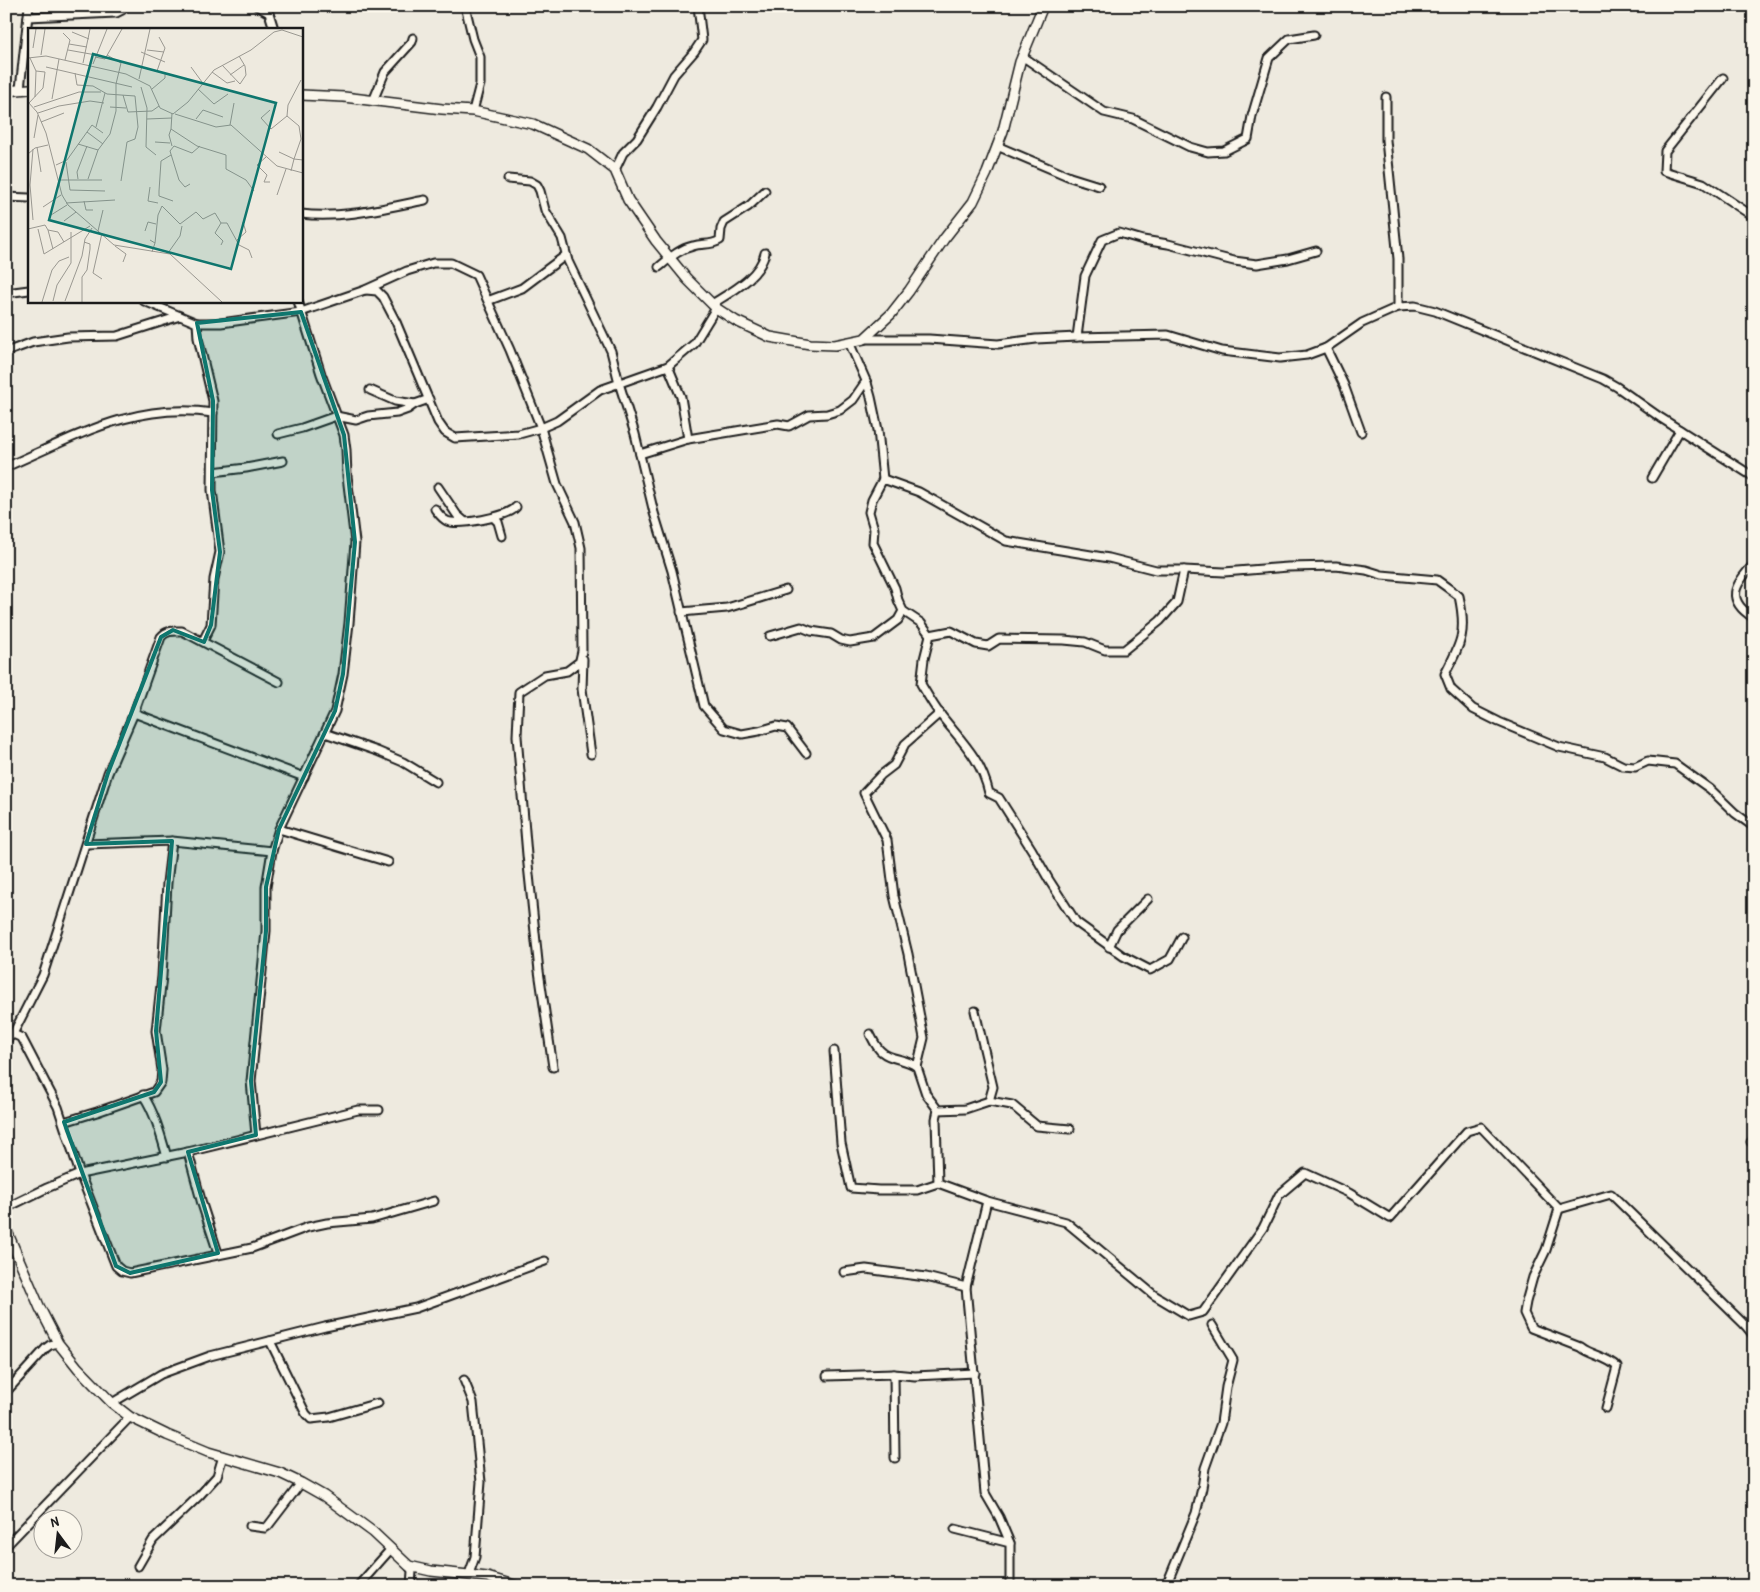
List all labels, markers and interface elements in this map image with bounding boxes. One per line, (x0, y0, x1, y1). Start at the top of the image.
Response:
inset map (28, 28, 302, 302)
north arrow (32, 1510, 82, 1560)
text: N (48, 1511, 61, 1531)

